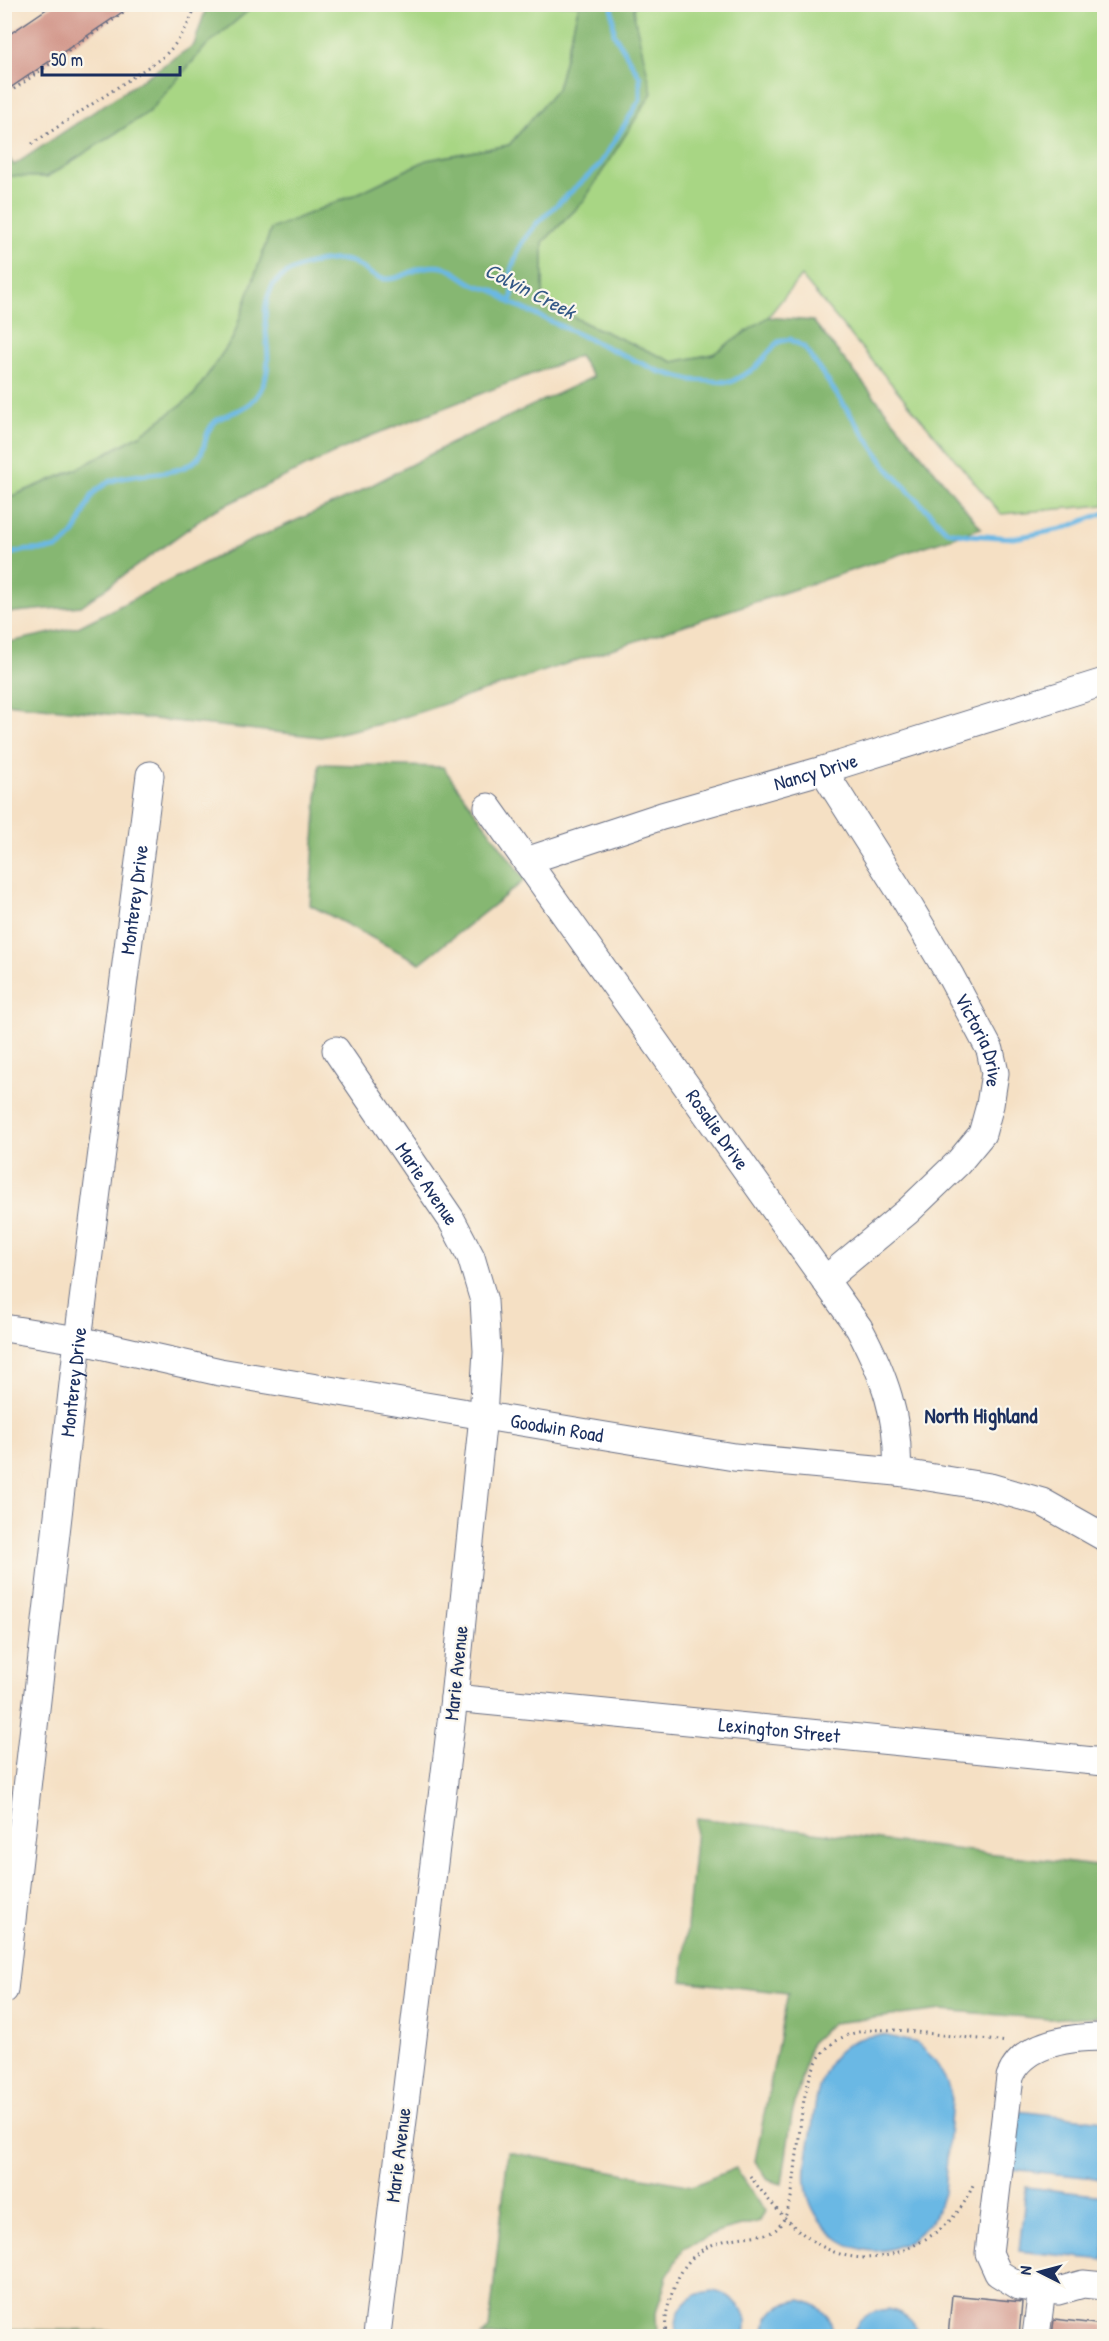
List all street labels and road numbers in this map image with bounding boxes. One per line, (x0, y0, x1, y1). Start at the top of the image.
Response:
street label: Nancy Drive (770, 746, 861, 796)
street label: Monterey Drive (113, 843, 154, 956)
street label: Victoria Drive (949, 988, 1009, 1090)
street label: Rosalie Drive (680, 1084, 756, 1175)
street label: Marie Avenue (390, 1137, 466, 1230)
street label: Monterey Drive (53, 1325, 93, 1438)
street label: Goodwin Road (508, 1406, 606, 1448)
street label: Marie Avenue (437, 1624, 474, 1722)
street label: Lexington Street (717, 1710, 843, 1749)
street label: Marie Avenue (378, 2106, 417, 2204)

